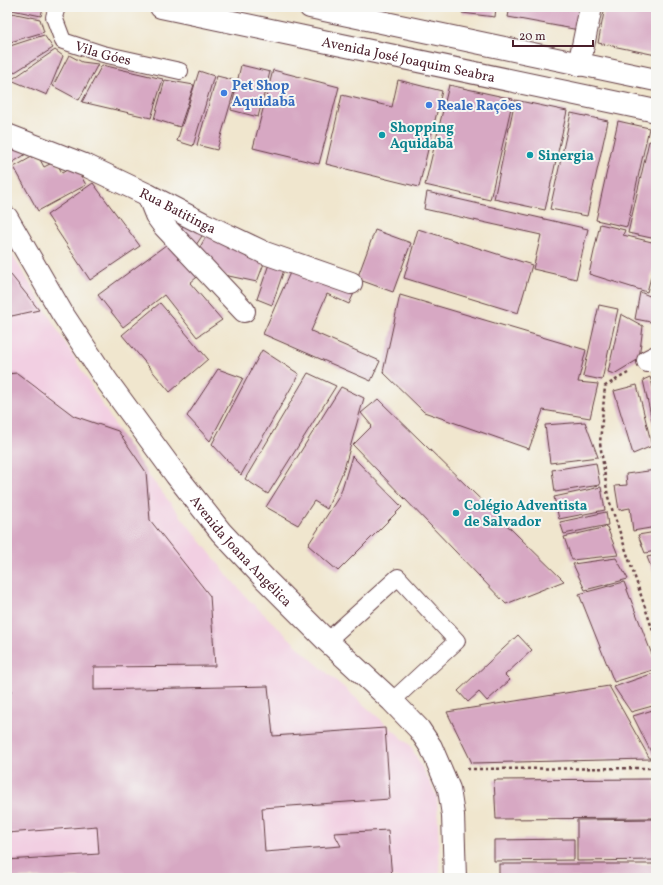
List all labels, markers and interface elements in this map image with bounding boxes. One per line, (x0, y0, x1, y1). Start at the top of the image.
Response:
scale bar (513, 22, 593, 48)
text: 20 m (519, 29, 546, 45)
street label: Avenida José Joaquim Seabra (320, 33, 497, 88)
street label: Vila Góes (72, 37, 133, 71)
place label: Pet Shop Aquidabã (232, 77, 296, 112)
marker: Pet Shop Aquidabã (219, 88, 229, 98)
place label: Reale Rações (437, 97, 522, 116)
marker: Reale Rações (424, 100, 434, 110)
place label: Shopping Aquidabã (390, 119, 454, 154)
marker: Shopping Aquidabã (377, 130, 387, 140)
place label: Sinergia (538, 147, 594, 166)
marker: Sinergia (525, 150, 535, 160)
street label: Rua Batitinga (136, 184, 219, 239)
street label: Avenida Joana Angélica (185, 492, 296, 612)
place label: Colégio Adventista de Salvador (464, 497, 588, 532)
marker: Colégio Adventista de Salvador (451, 508, 461, 518)

